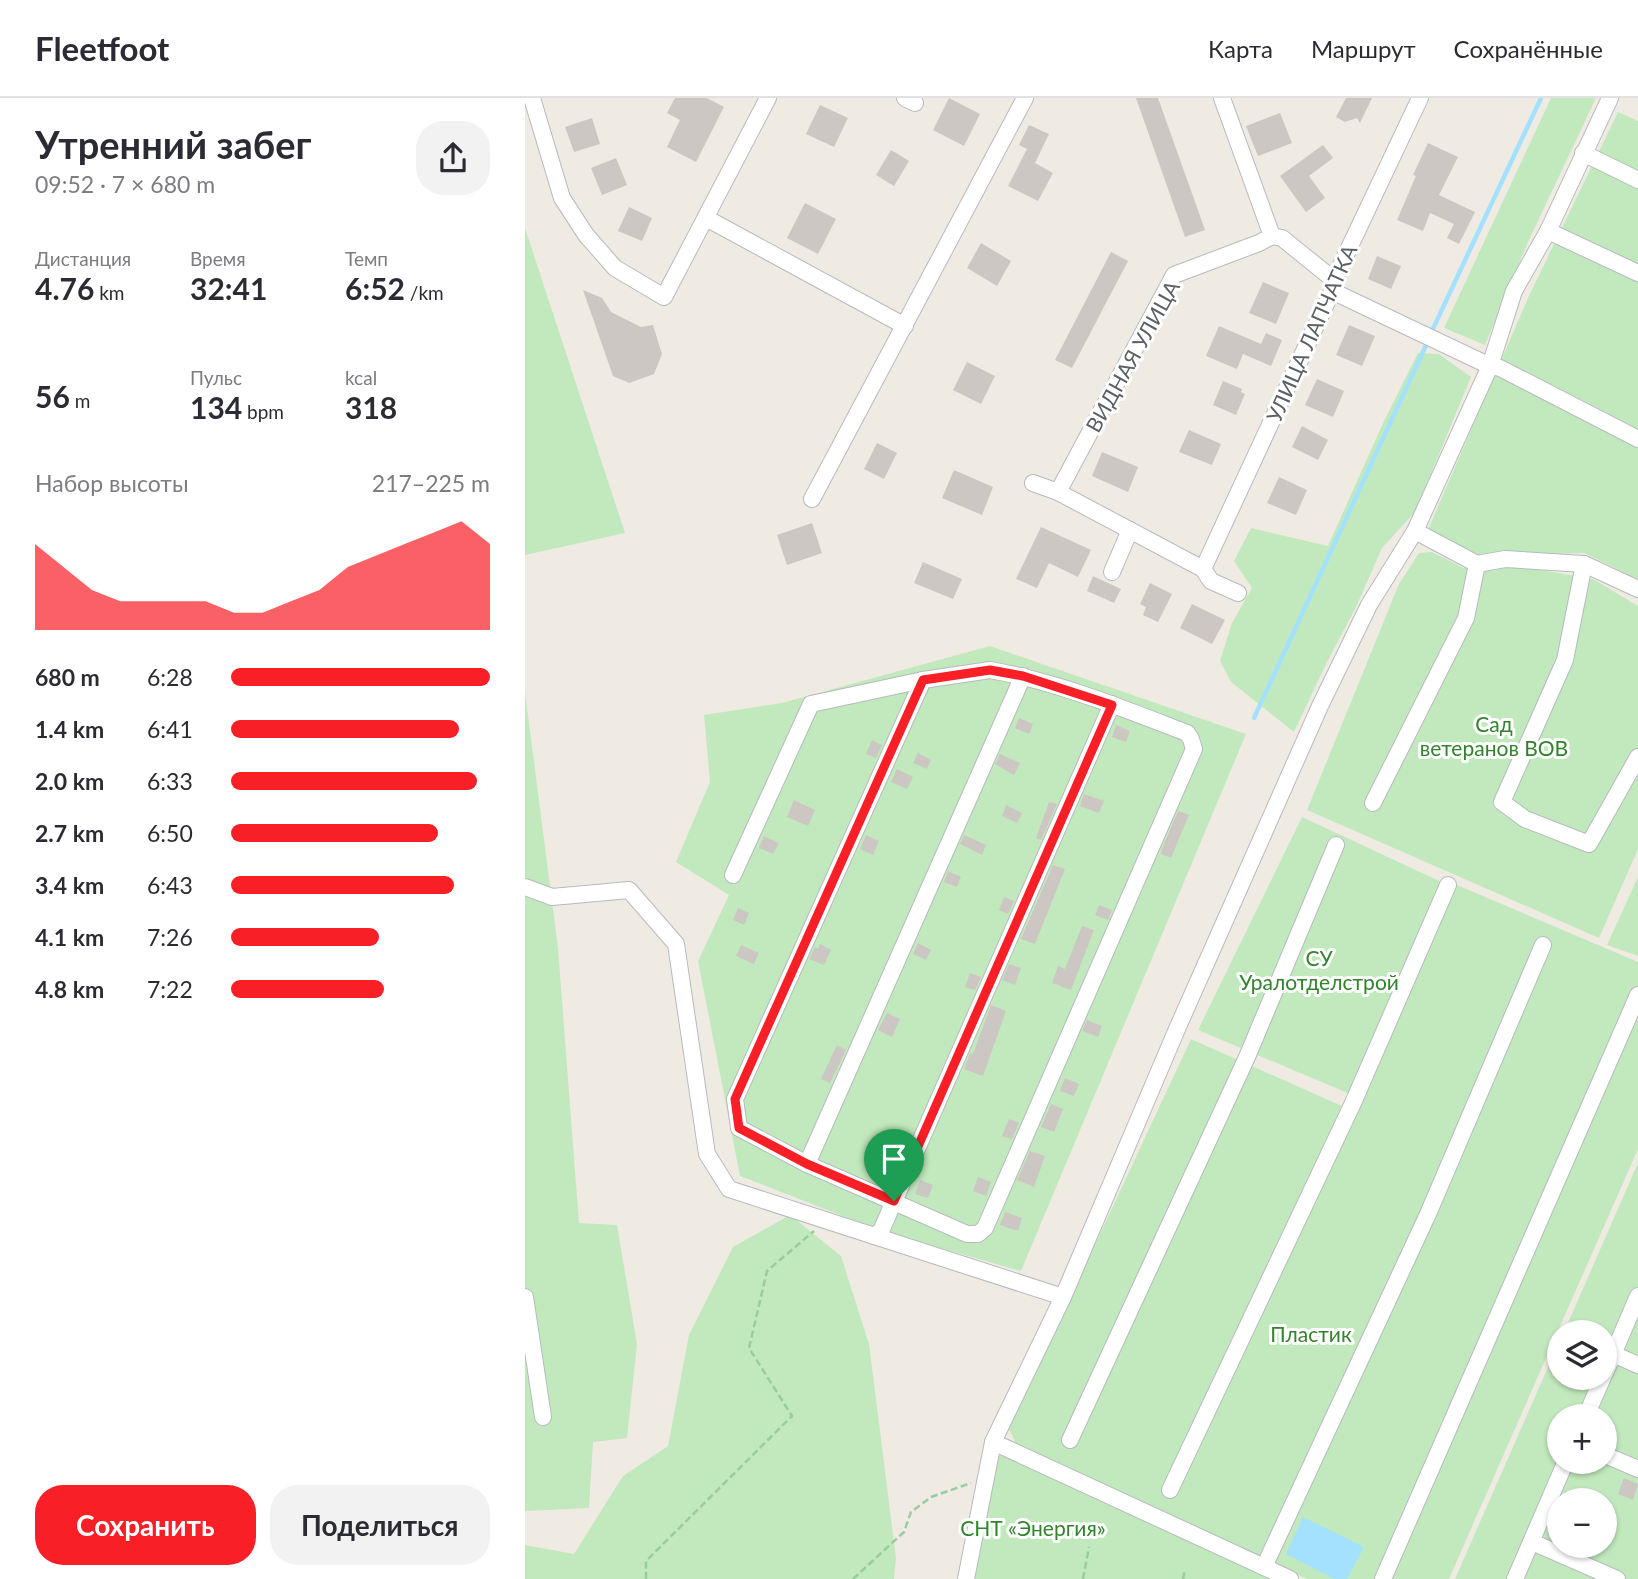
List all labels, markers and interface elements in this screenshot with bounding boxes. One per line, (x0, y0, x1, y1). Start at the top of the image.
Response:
text: Fleetfoot (35, 28, 169, 68)
text: Карта (1208, 34, 1273, 63)
text: Маршрут (1311, 34, 1416, 63)
text: Сохранённые (1454, 34, 1603, 63)
text: Утренний забег (35, 121, 312, 167)
button: share (416, 121, 490, 195)
text: 09:52 · 7 × 680 m (35, 170, 215, 198)
street label: УЛИЦА ЛАПЧАТКА (1261, 240, 1362, 425)
text: Дистанция (35, 247, 131, 270)
text: Время (190, 247, 246, 270)
text: Темп (345, 247, 388, 270)
text: 4.76 (35, 270, 94, 306)
text: 32:41 (190, 270, 267, 306)
text: 6:52 (345, 270, 405, 306)
street label: ВИДНАЯ УЛИЦА (1080, 275, 1184, 436)
text: km (94, 281, 124, 304)
text: /km (405, 281, 444, 304)
text: Пульс (190, 366, 242, 389)
text: kcal (345, 366, 377, 389)
text: 56 (35, 378, 70, 414)
text: m (70, 389, 90, 412)
text: 134 (190, 389, 242, 425)
text: 318 (345, 389, 397, 425)
text: bpm (242, 400, 284, 423)
text: Набор высоты (35, 469, 189, 497)
text: 217–225 m (372, 469, 490, 497)
text: 680 m (35, 663, 100, 691)
text: 6:28 (147, 663, 193, 691)
park label: Сад ветеранов ВОВ (1420, 711, 1568, 760)
text: 1.4 km (35, 715, 104, 743)
text: 6:41 (147, 715, 193, 743)
text: 2.0 km (35, 767, 104, 795)
text: 6:33 (147, 767, 193, 795)
text: 2.7 km (35, 819, 104, 847)
text: 6:50 (147, 819, 193, 847)
text: 3.4 km (35, 871, 104, 899)
text: 6:43 (147, 871, 193, 899)
text: 4.1 km (35, 923, 104, 951)
text: 7:26 (147, 923, 193, 951)
park label: СУ Уралотделстрой (1239, 945, 1399, 994)
text: 4.8 km (35, 975, 104, 1003)
text: 7:22 (147, 975, 193, 1003)
pin (864, 1129, 924, 1201)
icon: arrive (875, 1140, 913, 1178)
map controls (1547, 1320, 1617, 1558)
button: layers (1547, 1320, 1617, 1390)
park label: Пластик (1270, 1321, 1352, 1346)
button: + (1547, 1404, 1617, 1474)
button: Сохранить (35, 1485, 256, 1565)
button: Поделиться (270, 1485, 490, 1565)
button: − (1547, 1488, 1617, 1558)
park label: СНТ «Энергия» (960, 1515, 1106, 1540)

